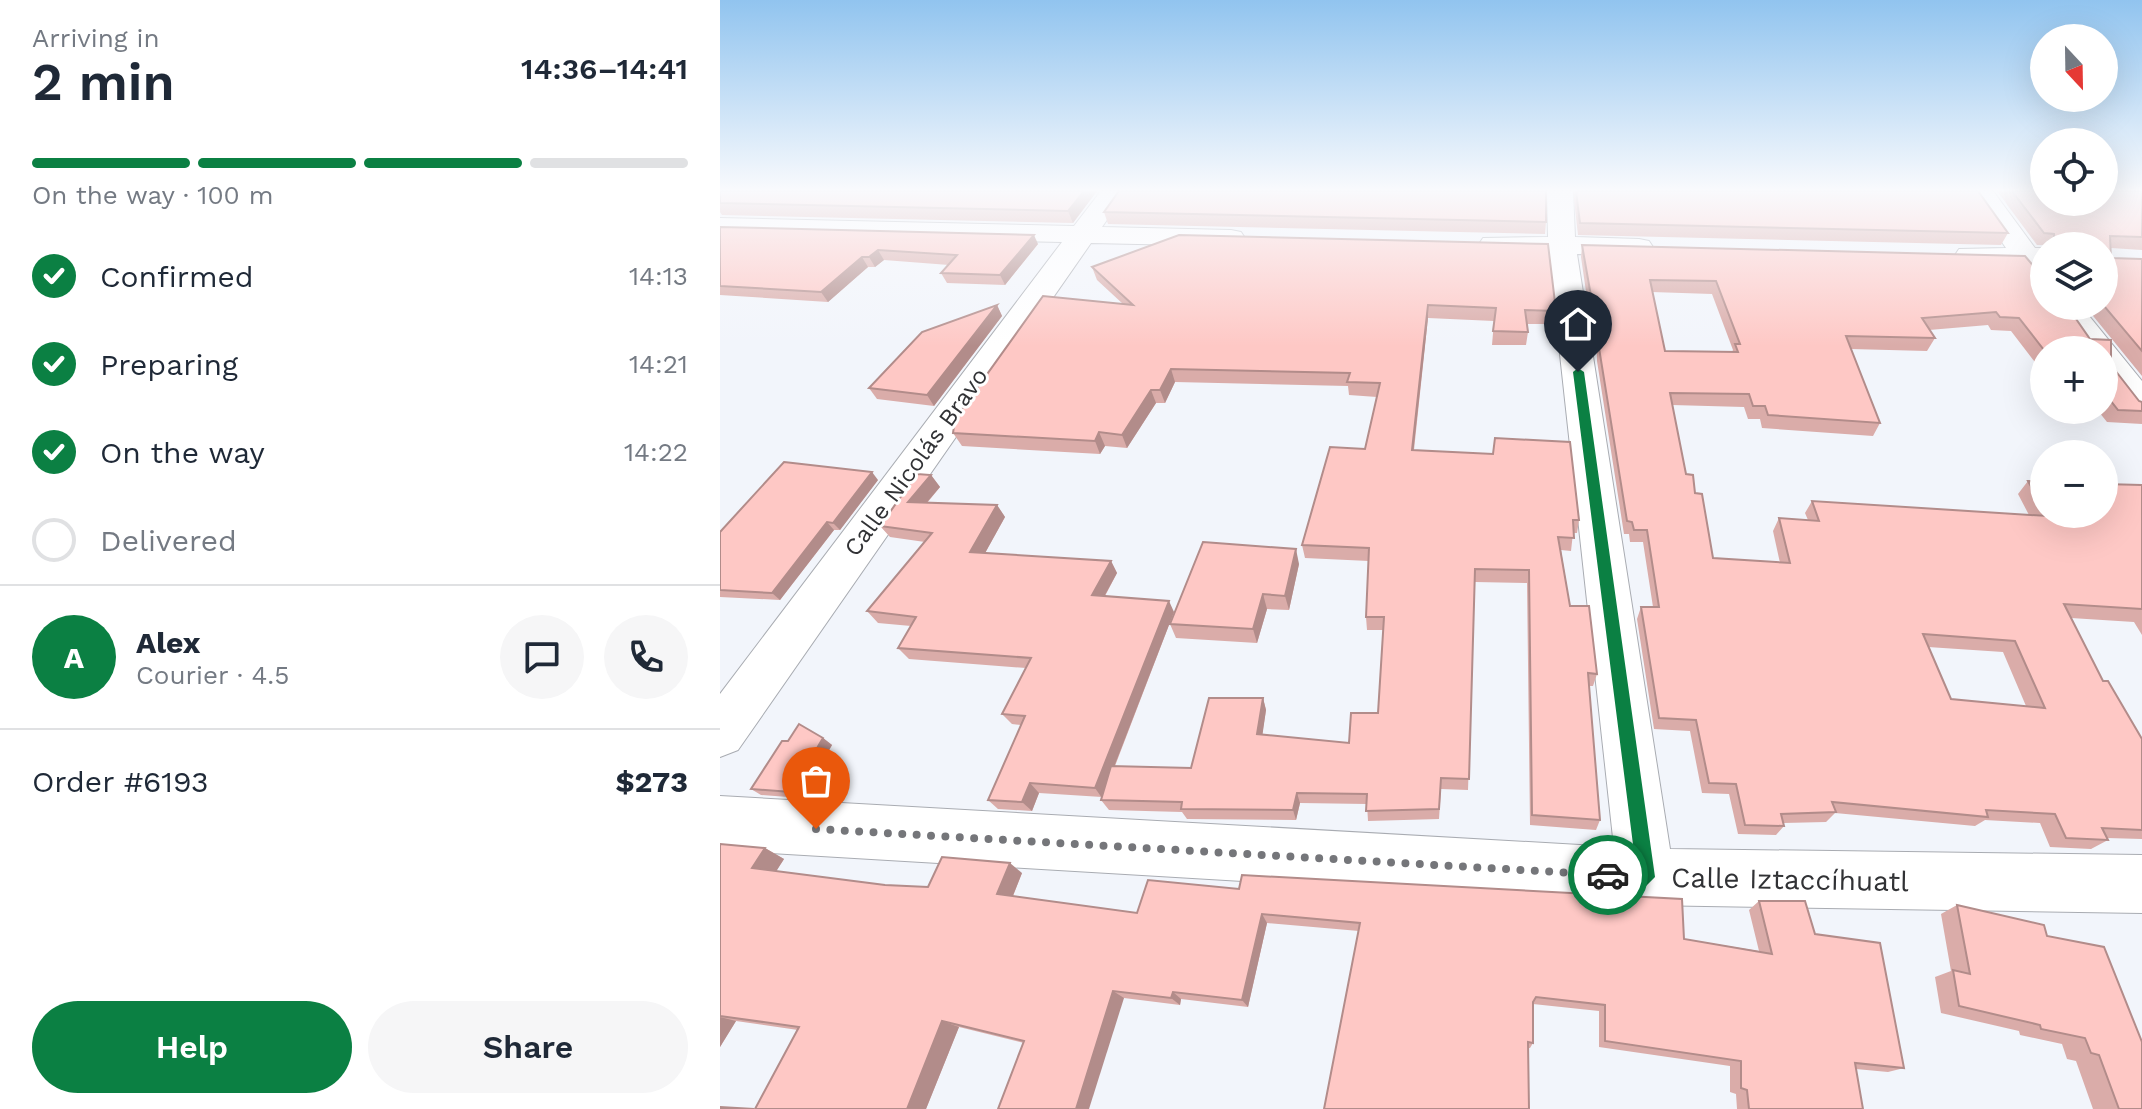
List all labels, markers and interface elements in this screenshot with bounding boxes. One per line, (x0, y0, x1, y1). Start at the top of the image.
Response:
text: Arriving in (32, 23, 160, 53)
north arrow (2030, 24, 2118, 112)
map controls (2030, 24, 2118, 528)
text: 14:36–14:41 (521, 51, 688, 86)
text: 2 min (32, 52, 175, 113)
button: locate (2030, 128, 2118, 216)
text: On the way · 100 m (32, 180, 273, 210)
button: layers (2030, 232, 2118, 320)
icon: check (32, 254, 76, 298)
text: Confirmed (100, 259, 254, 294)
text: 14:13 (629, 261, 688, 291)
pin (1544, 290, 1612, 372)
icon: home (1556, 302, 1600, 346)
button: + (2030, 336, 2118, 424)
icon: check (32, 342, 76, 386)
text: Preparing (100, 347, 238, 382)
text: 14:21 (629, 349, 688, 379)
street label: Calle Nicolás Bravo (838, 363, 994, 561)
icon: check (32, 430, 76, 474)
text: On the way (100, 435, 265, 470)
text: 14:22 (624, 437, 688, 467)
button: − (2030, 440, 2118, 528)
text: Delivered (100, 523, 237, 558)
button: chat (500, 615, 584, 699)
button: phone (604, 615, 688, 699)
text: Alex (136, 625, 200, 660)
text: A (64, 640, 84, 675)
text: Courier · 4.5 (136, 660, 289, 690)
pin (782, 747, 850, 829)
icon: bag (794, 759, 838, 803)
text: Order #6193 (32, 764, 208, 799)
text: $273 (615, 764, 688, 799)
courier (1568, 835, 1648, 915)
icon: car (1586, 853, 1630, 897)
street label: Calle Iztaccíhuatl (1671, 861, 1909, 898)
button: Help (32, 1001, 352, 1093)
button: Share (368, 1001, 688, 1093)

